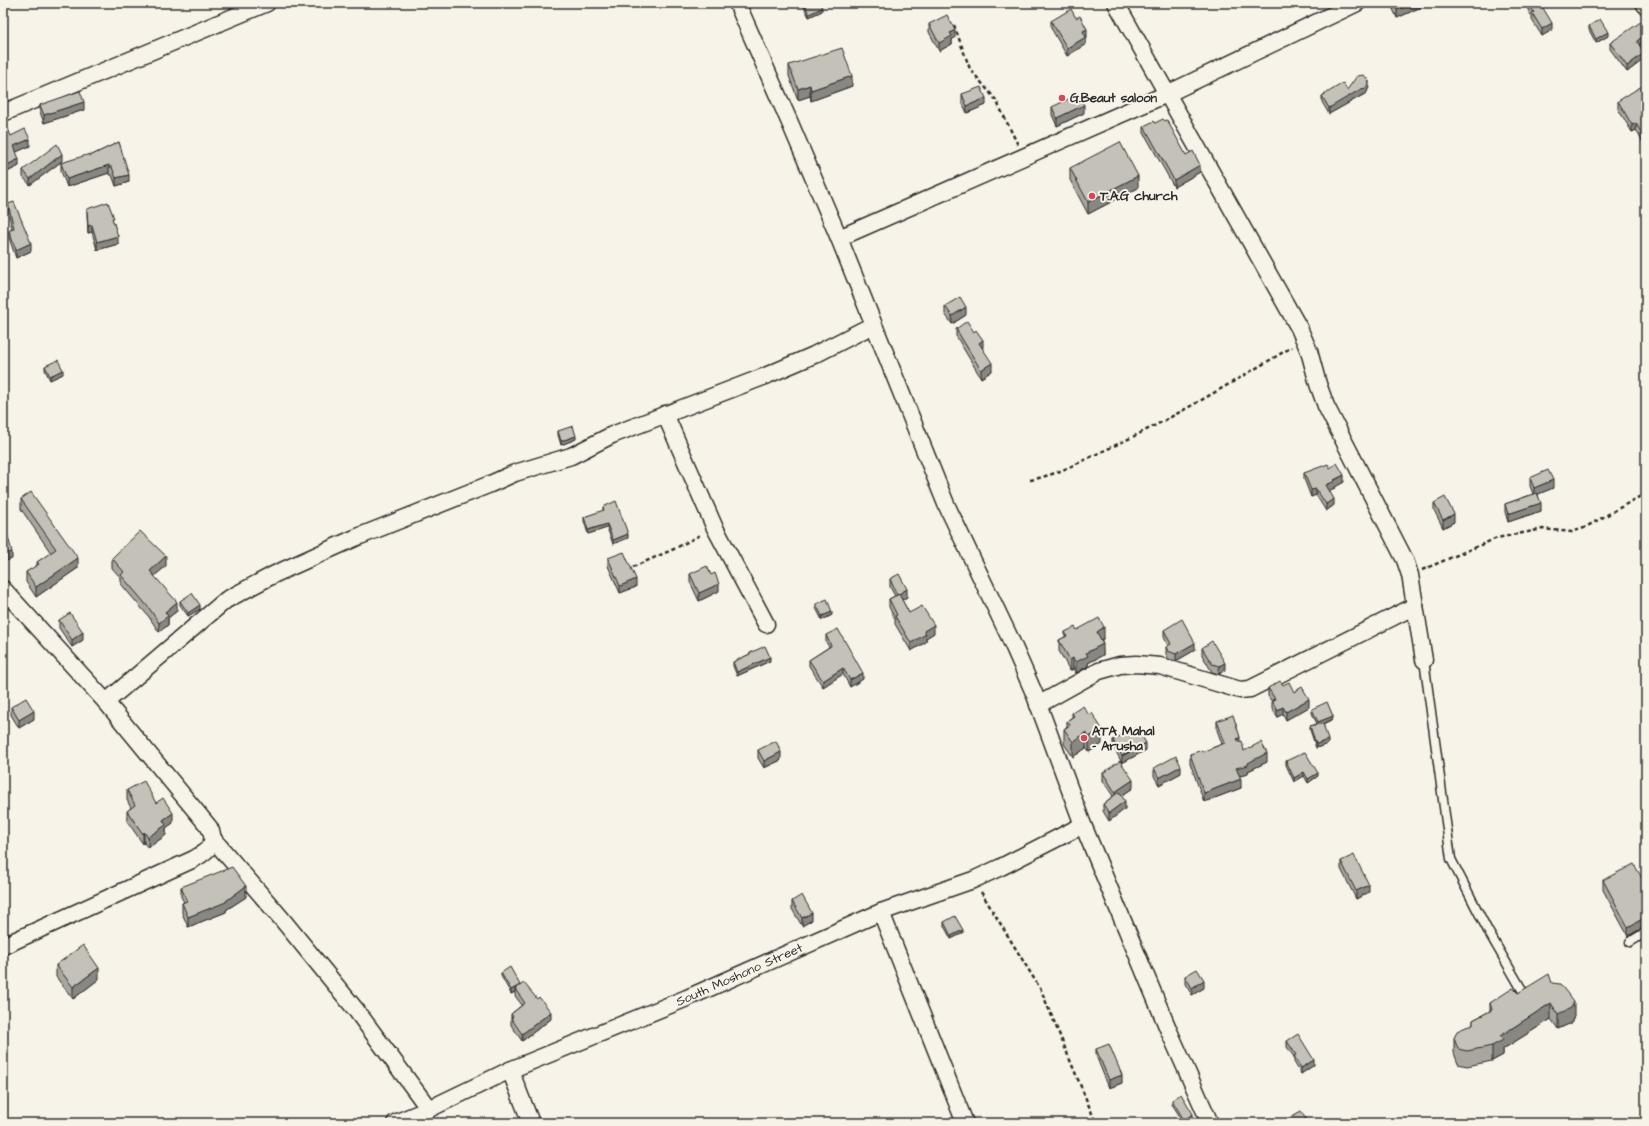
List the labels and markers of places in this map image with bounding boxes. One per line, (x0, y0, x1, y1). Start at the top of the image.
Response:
place label: G.Beaut saloon (1070, 89, 1158, 107)
marker: G.Beaut saloon (1057, 93, 1067, 103)
place label: T.A.G church (1099, 187, 1178, 205)
marker: T.A.G church (1087, 191, 1097, 201)
place label: ATA Mahal - Arusha (1092, 722, 1154, 755)
marker: ATA Mahal - Arusha (1079, 733, 1089, 743)

